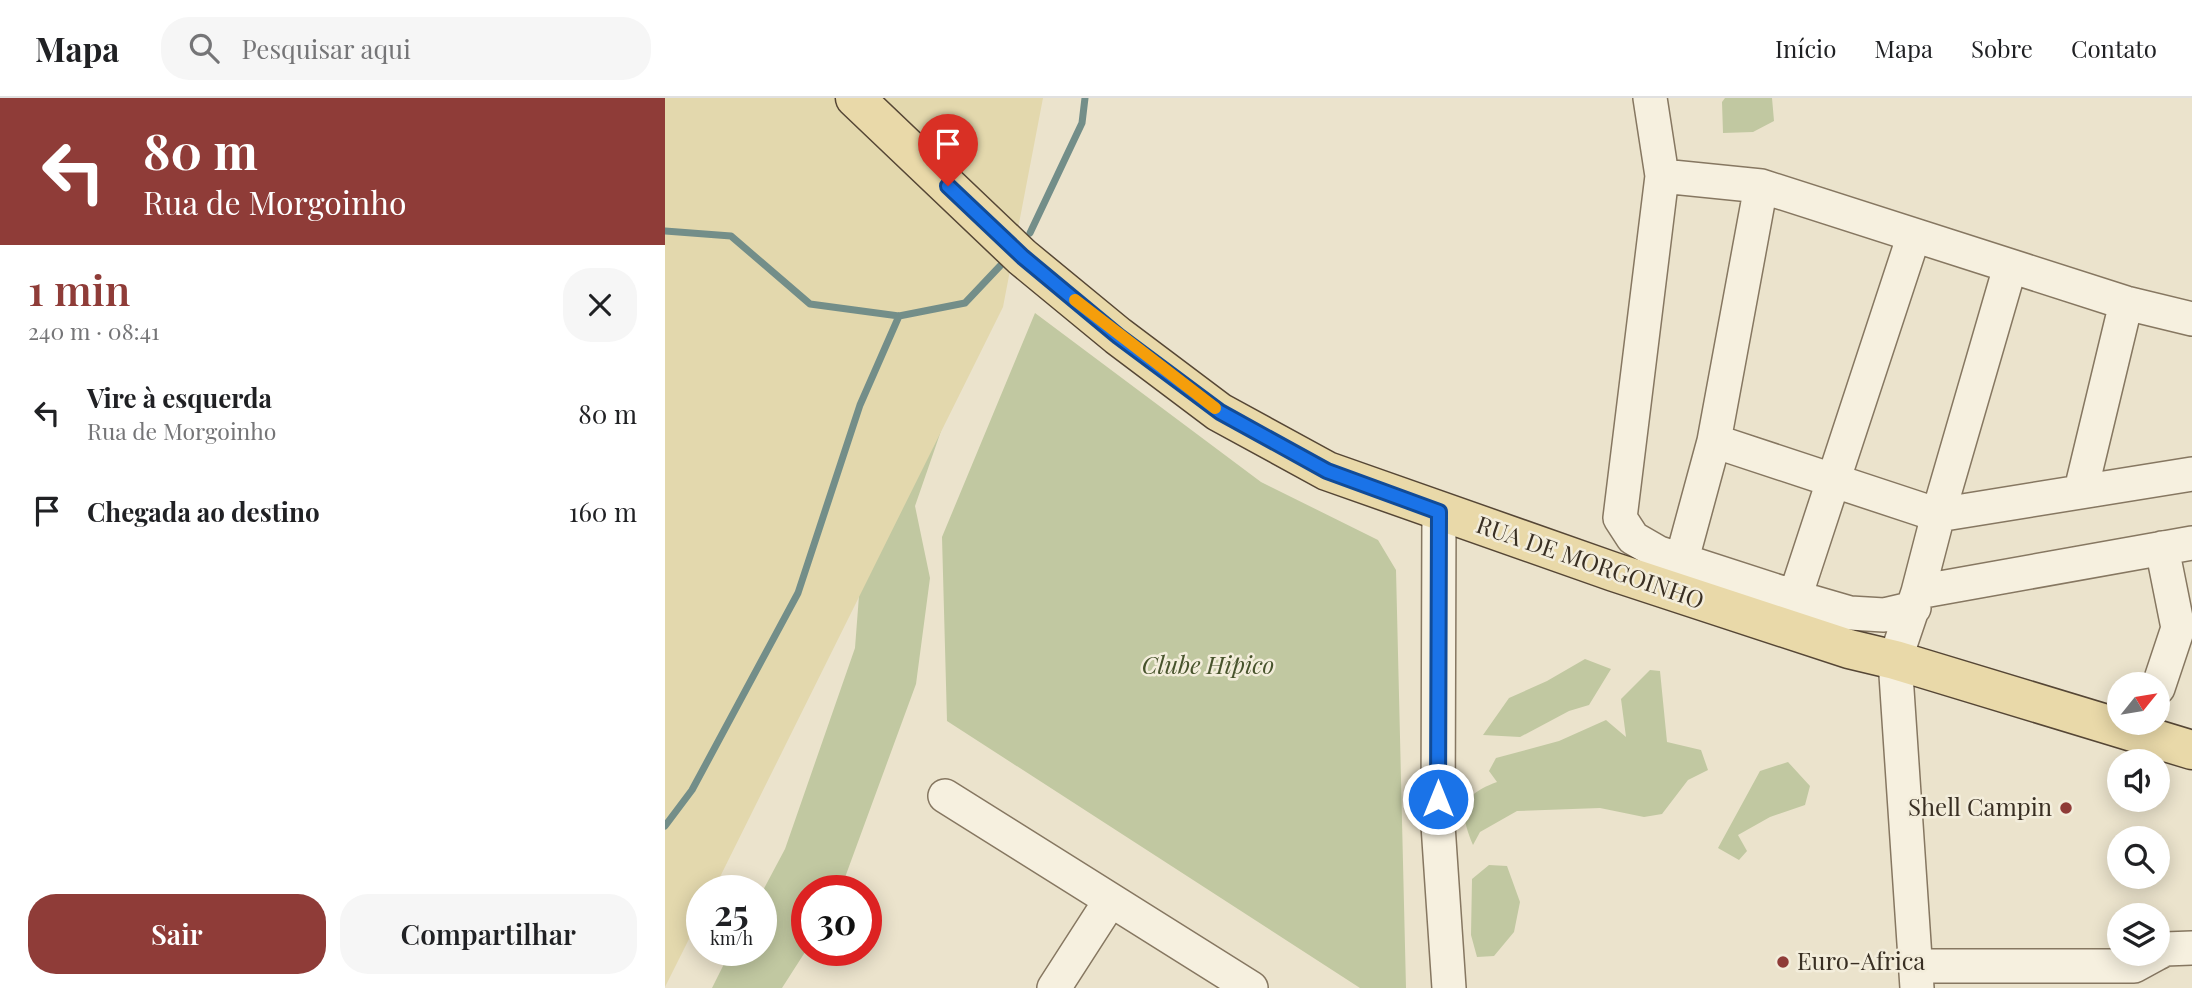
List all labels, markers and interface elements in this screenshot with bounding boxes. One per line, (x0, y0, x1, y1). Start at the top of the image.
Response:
search box (161, 17, 651, 80)
text: Mapa (35, 26, 119, 70)
icon: search (185, 29, 223, 67)
text: Pesquisar aqui (241, 31, 411, 66)
text: Início (1775, 32, 1836, 64)
text: Mapa (1874, 32, 1933, 64)
text: Sobre (1971, 32, 2033, 64)
text: Contato (2071, 32, 2157, 64)
pin (918, 114, 978, 186)
text: 80 m (143, 117, 258, 182)
icon: arrive (929, 125, 967, 163)
icon: left (28, 126, 119, 217)
text: Rua de Morgoinho (143, 180, 407, 223)
text: 1 min (28, 261, 130, 317)
button: close (563, 268, 637, 342)
text: 240 m · 08:41 (28, 315, 160, 346)
text: Vire à esquerda (87, 380, 272, 415)
icon: left (28, 394, 66, 432)
text: 80 m (578, 396, 637, 431)
text: Rua de Morgoinho (87, 415, 276, 446)
icon: arrive (28, 492, 66, 530)
text: Chegada ao destino (87, 494, 320, 529)
text: 160 m (569, 494, 637, 529)
street label: RUA DE MORGOINHO (1472, 507, 1709, 615)
park label: Clube Hipico (1142, 648, 1274, 680)
north arrow (2107, 672, 2170, 735)
map controls (2107, 672, 2170, 966)
button: sound (2107, 749, 2170, 812)
position arrow (1401, 762, 1475, 836)
place label: Shell Campin (1908, 790, 2052, 822)
marker: Shell Campin (2058, 800, 2074, 816)
button: search (2107, 826, 2170, 889)
speed limit sign: 30 (791, 875, 882, 966)
text: 25 (714, 888, 749, 935)
button: Sair (28, 894, 326, 974)
button: Compartilhar (340, 894, 637, 974)
button: layers (2107, 903, 2170, 966)
text: km/h (710, 926, 753, 950)
place label: Euro-Africa (1797, 944, 1925, 976)
marker: Euro-Africa (1775, 954, 1791, 970)

